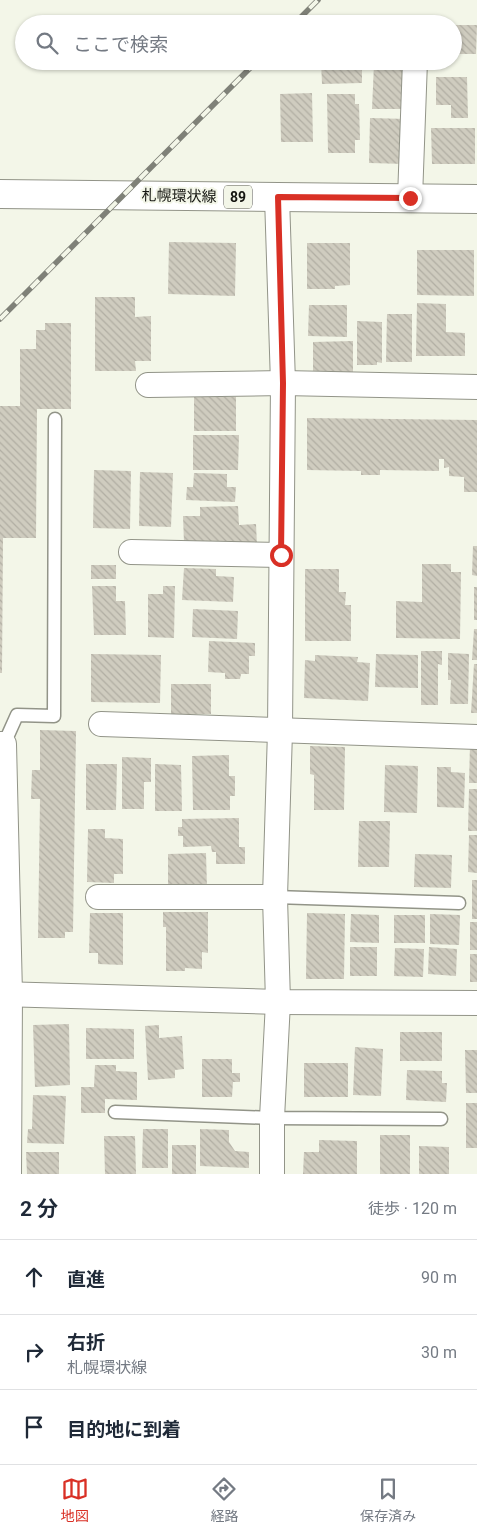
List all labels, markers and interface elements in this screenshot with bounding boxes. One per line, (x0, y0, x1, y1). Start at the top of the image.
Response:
search box (15, 15, 462, 70)
icon: search (33, 29, 61, 57)
text: ここで検索 (73, 33, 168, 56)
street label: 札幌環状線 (141, 186, 217, 206)
road number: 89 (224, 186, 252, 208)
route end (399, 187, 422, 210)
route start (270, 544, 293, 567)
text: 2 分 (20, 1197, 58, 1221)
text: 徒歩 · 120 m (368, 1199, 457, 1218)
icon: ahead (20, 1263, 48, 1291)
text: 直進 (67, 1268, 105, 1291)
text: 90 m (421, 1268, 457, 1287)
text: 右折 (67, 1331, 105, 1354)
icon: right (20, 1338, 48, 1366)
text: 30 m (421, 1343, 457, 1362)
text: 札幌環状線 (67, 1358, 147, 1377)
icon: arrive (20, 1413, 48, 1441)
text: 目的地に到着 (67, 1418, 181, 1441)
tab: 地図 (61, 1475, 89, 1525)
tab: 経路 (210, 1475, 238, 1525)
tab: 保存済み (360, 1475, 416, 1525)

